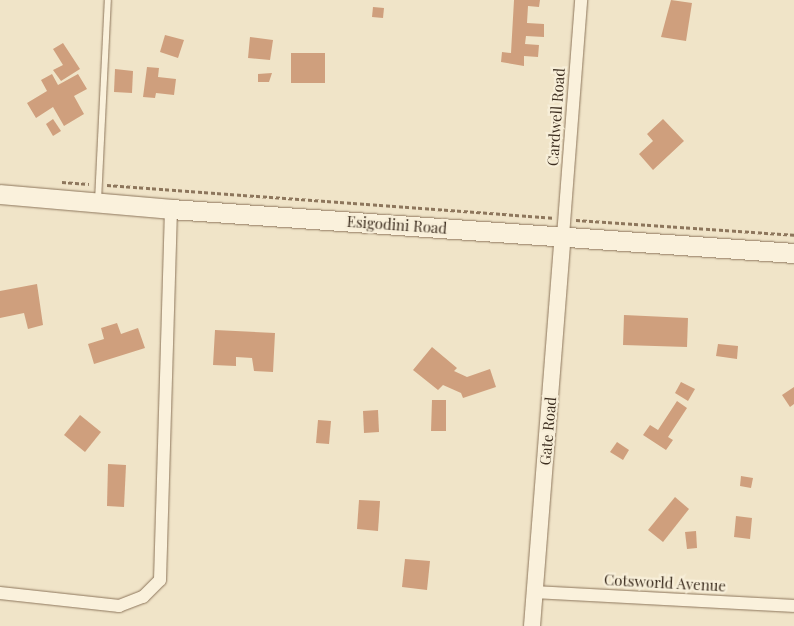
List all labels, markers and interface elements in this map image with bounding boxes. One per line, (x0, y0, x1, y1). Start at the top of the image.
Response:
street label: Cardwell Road (544, 67, 568, 167)
street label: Esigodini Road (346, 213, 448, 237)
street label: Gate Road (536, 396, 560, 466)
street label: Cotsworld Avenue (603, 571, 727, 595)

